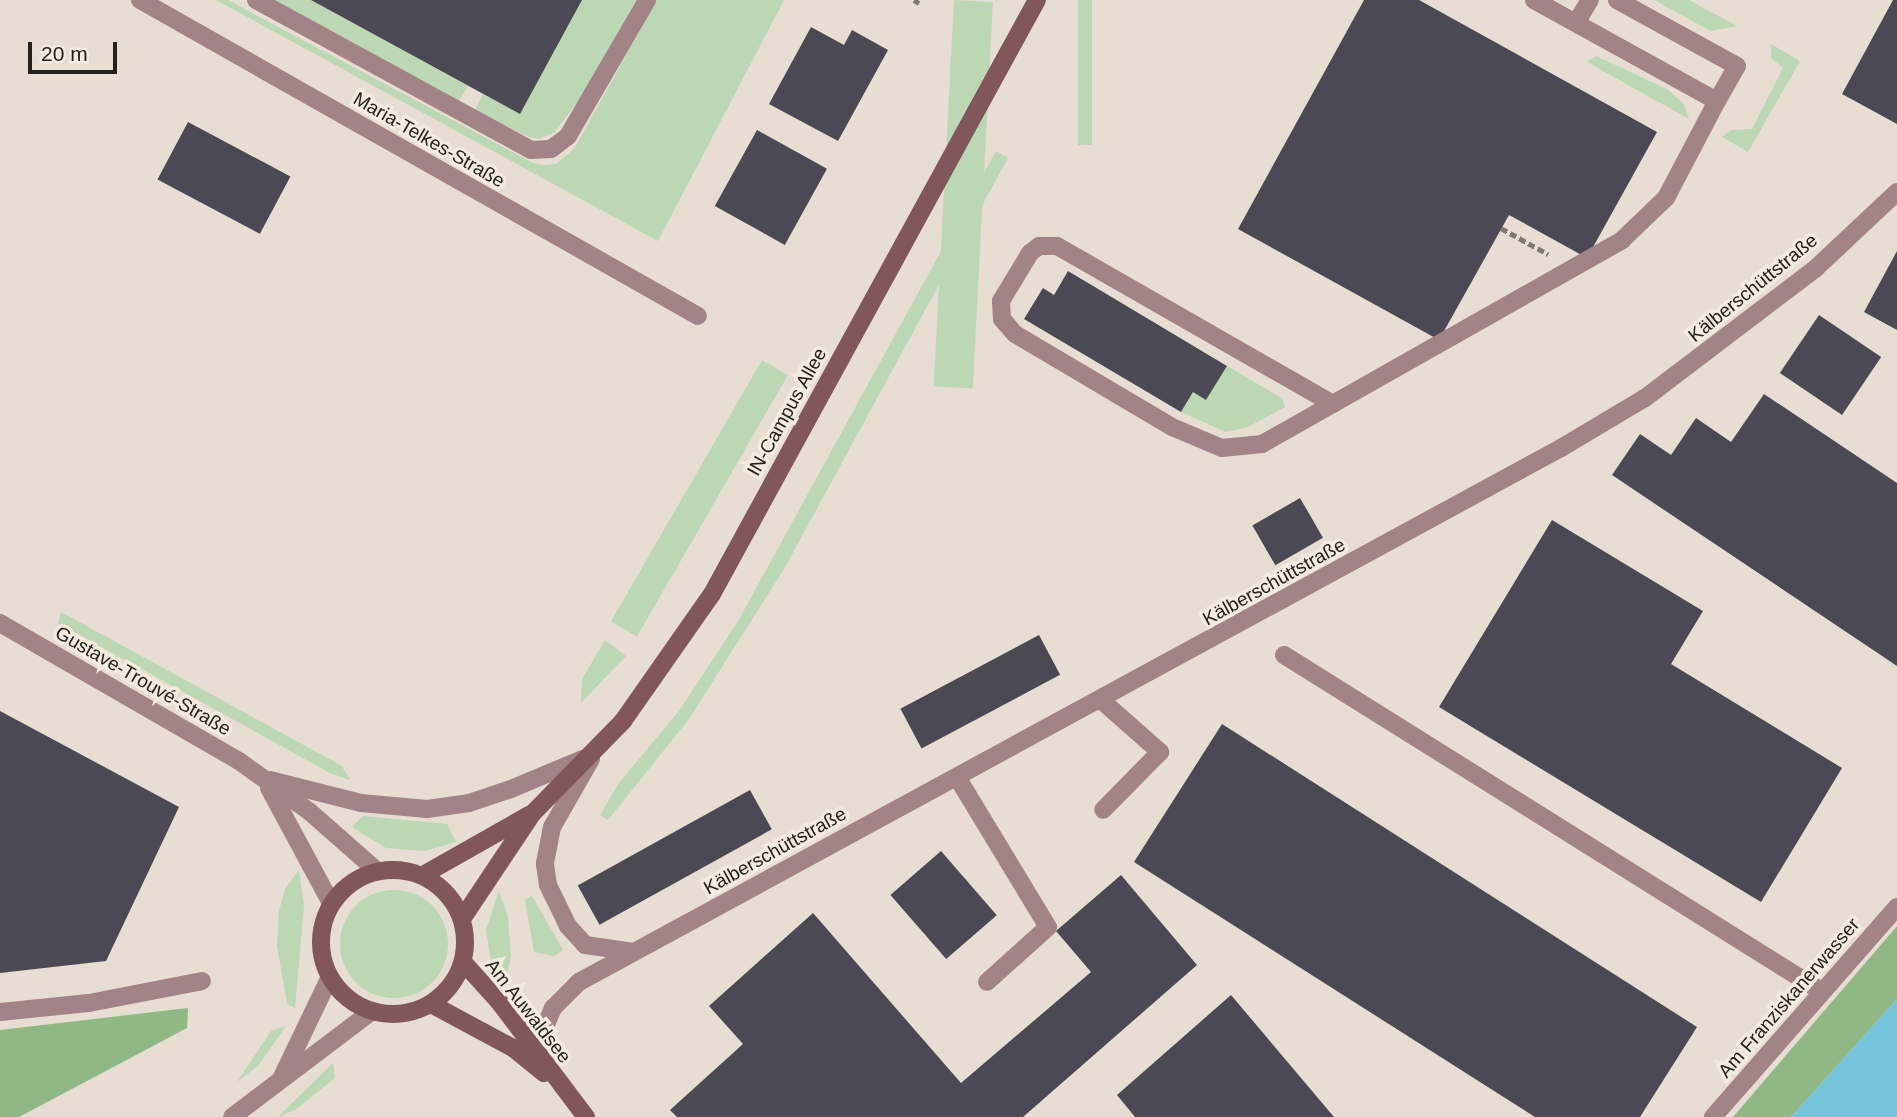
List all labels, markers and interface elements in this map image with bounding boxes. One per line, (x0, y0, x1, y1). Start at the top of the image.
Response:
scale bar (32, 28, 121, 72)
text: 20 m (41, 42, 88, 65)
street label: Maria-Telkes-Straße (349, 87, 509, 193)
street label: Kälberschüttstraße (1684, 229, 1822, 347)
street label: IN-Campus Allee (742, 344, 832, 480)
street label: Kälberschüttstraße (1199, 533, 1349, 631)
street label: Gustave-Trouvé-Straße (51, 621, 235, 741)
street label: Kälberschüttstraße (700, 802, 850, 900)
street label: Am Franziskanerwasser (1714, 914, 1864, 1082)
street label: Am Auwaldsee (480, 954, 576, 1068)

